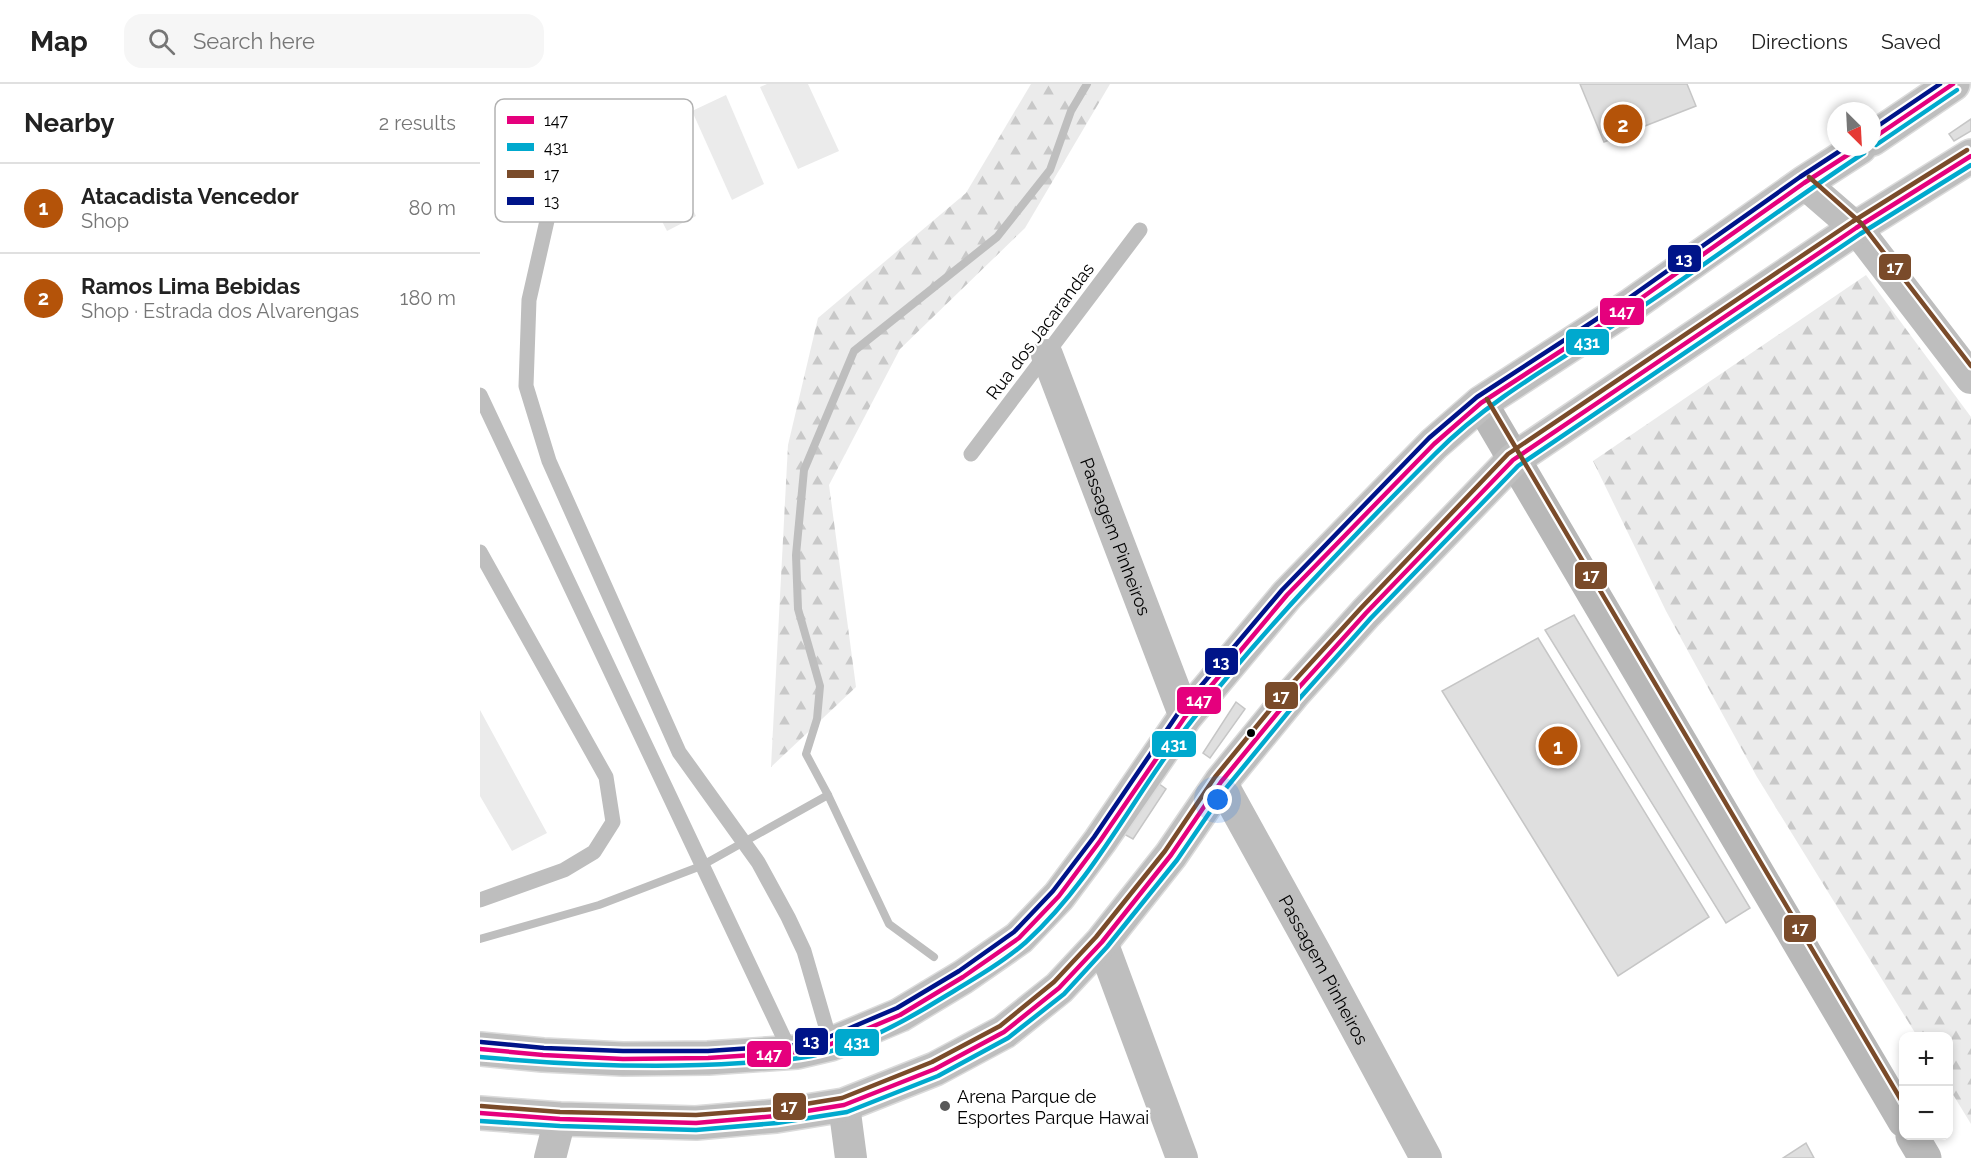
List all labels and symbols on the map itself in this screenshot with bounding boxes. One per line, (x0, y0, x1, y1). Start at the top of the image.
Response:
legend (495, 99, 693, 222)
pin: 2 (1604, 102, 1642, 147)
north arrow (1827, 102, 1881, 156)
text: 147 (544, 111, 569, 130)
text: 431 (544, 138, 568, 157)
text: 17 (544, 165, 560, 184)
text: 13 (544, 192, 559, 211)
line badge: 13 (1667, 244, 1702, 273)
text: 13 (1676, 250, 1692, 269)
line badge: 17 (1878, 253, 1912, 281)
street label: Rua dos Jacarandas (982, 258, 1098, 403)
text: 17 (1887, 258, 1903, 277)
line badge: 147 (1599, 297, 1645, 326)
text: 147 (1609, 302, 1635, 321)
line badge: 431 (1565, 328, 1610, 356)
text: 431 (1574, 333, 1600, 352)
street label: Passagem Pinheiros (1077, 454, 1156, 618)
line badge: 17 (1574, 561, 1608, 590)
text: 17 (1583, 566, 1599, 585)
line badge: 13 (1204, 647, 1239, 676)
text: 13 (1213, 653, 1229, 672)
line badge: 17 (1264, 681, 1299, 710)
line badge: 147 (1176, 686, 1222, 715)
text: 17 (1273, 687, 1289, 706)
text: 147 (1186, 691, 1212, 710)
pin: 1 (1538, 724, 1578, 768)
unlabelled marker (1245, 727, 1257, 739)
line badge: 431 (1151, 730, 1197, 758)
text: 431 (1161, 735, 1187, 754)
your location (1203, 785, 1232, 814)
street label: Passagem Pinheiros (1275, 891, 1373, 1048)
line badge: 17 (1783, 914, 1817, 943)
text: 17 (1792, 919, 1808, 938)
line badge: 13 (794, 1027, 829, 1056)
line badge: 431 (834, 1028, 880, 1057)
text: 13 (803, 1032, 819, 1051)
text: 431 (844, 1033, 870, 1052)
line badge: 147 (746, 1040, 792, 1068)
text: 147 (756, 1045, 782, 1064)
place label: Arena Parque de Esportes Parque Hawai (957, 1086, 1149, 1128)
line badge: 17 (772, 1092, 807, 1121)
text: 17 (781, 1097, 797, 1116)
marker: Arena Parque de Esportes Parque Hawai (938, 1099, 952, 1113)

